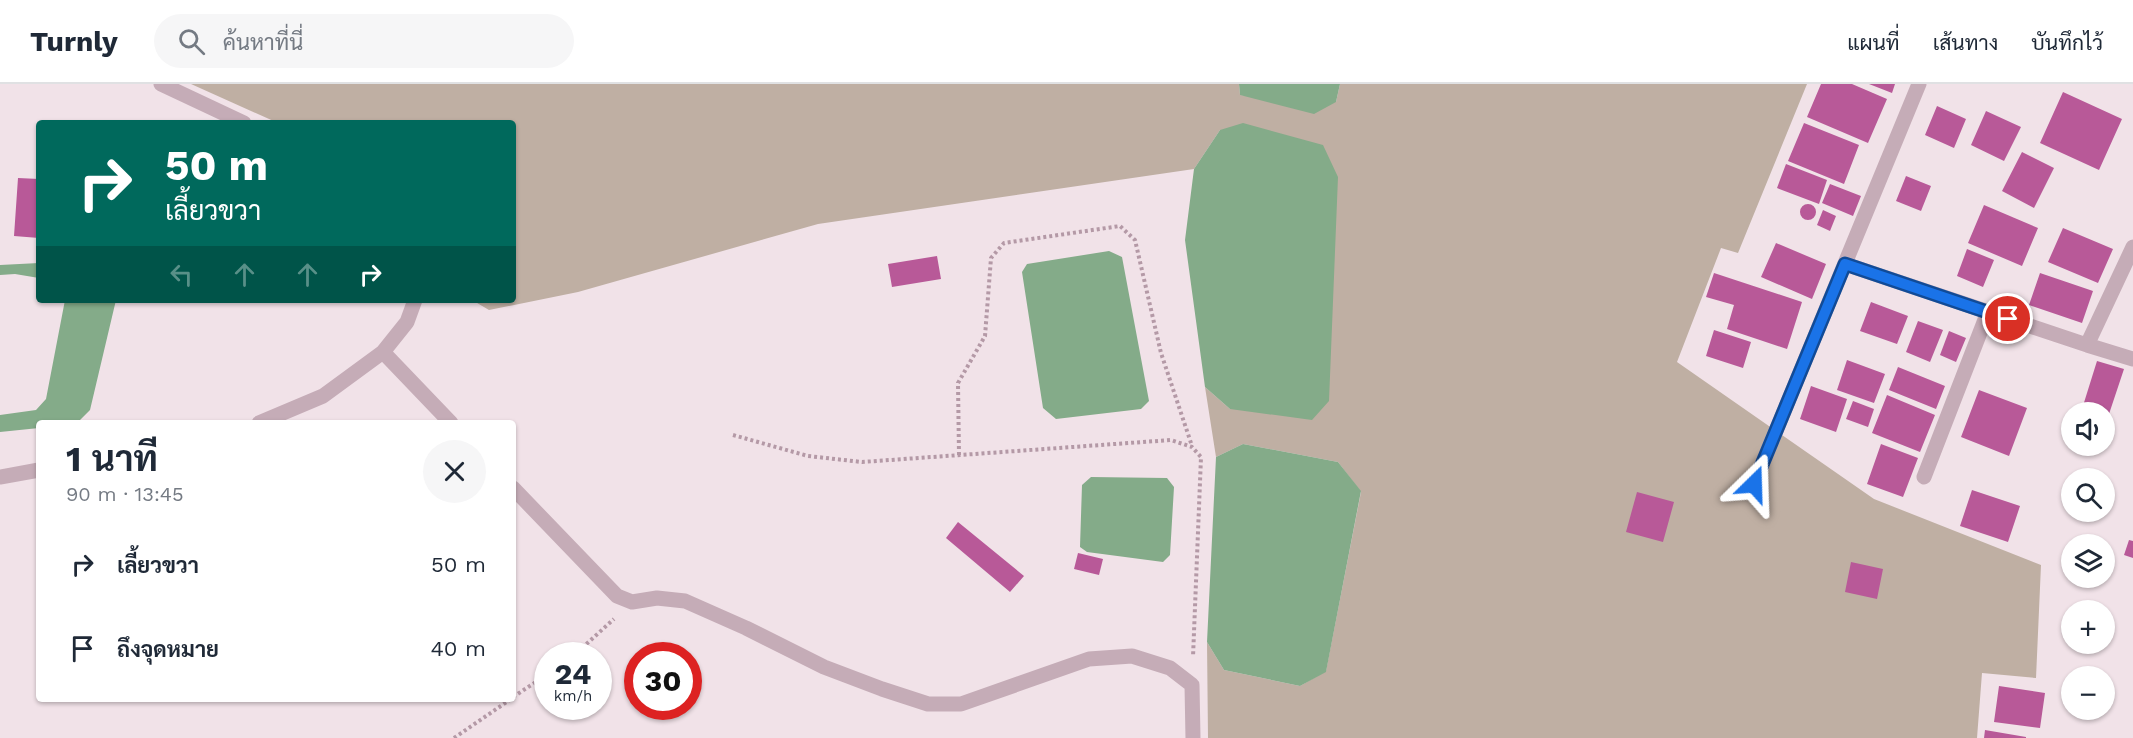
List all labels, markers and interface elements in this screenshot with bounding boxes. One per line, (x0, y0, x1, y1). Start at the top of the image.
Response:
search box (154, 14, 574, 68)
text: Turnly (30, 25, 118, 58)
icon: search (175, 25, 208, 58)
text: ค้นหาที่นี่ (223, 30, 303, 55)
text: แผนที่ (1847, 30, 1900, 55)
text: เส้นทาง (1933, 30, 1998, 55)
text: บันทึกไว้ (2031, 30, 2103, 55)
text: 50 m (165, 141, 268, 190)
icon: right (66, 144, 144, 222)
text: เลี้ยวขวา (165, 195, 261, 227)
icon: left (165, 258, 198, 291)
icon: ahead (228, 258, 261, 291)
icon: ahead (291, 258, 324, 291)
icon: right (354, 258, 387, 291)
pin (1982, 293, 2033, 344)
icon: arrive (1991, 302, 2024, 335)
map controls (2061, 402, 2115, 720)
button: sound (2061, 402, 2115, 456)
text: 1 นาที (66, 438, 158, 480)
button: close (423, 440, 486, 503)
position arrow (1722, 452, 1786, 516)
button: search (2061, 468, 2115, 522)
text: 90 m · 13:45 (66, 482, 184, 506)
button: layers (2061, 534, 2115, 588)
icon: right (66, 548, 99, 581)
text: 50 m (431, 552, 486, 577)
text: เลี้ยวขวา (117, 553, 199, 578)
button: + (2061, 600, 2115, 654)
icon: arrive (66, 632, 99, 665)
text: 40 m (430, 636, 486, 661)
text: ถึงจุดหมาย (117, 637, 219, 662)
speed limit sign: 30 (624, 642, 702, 720)
text: 24 (555, 656, 591, 691)
button: − (2061, 666, 2115, 720)
text: km/h (554, 687, 592, 705)

